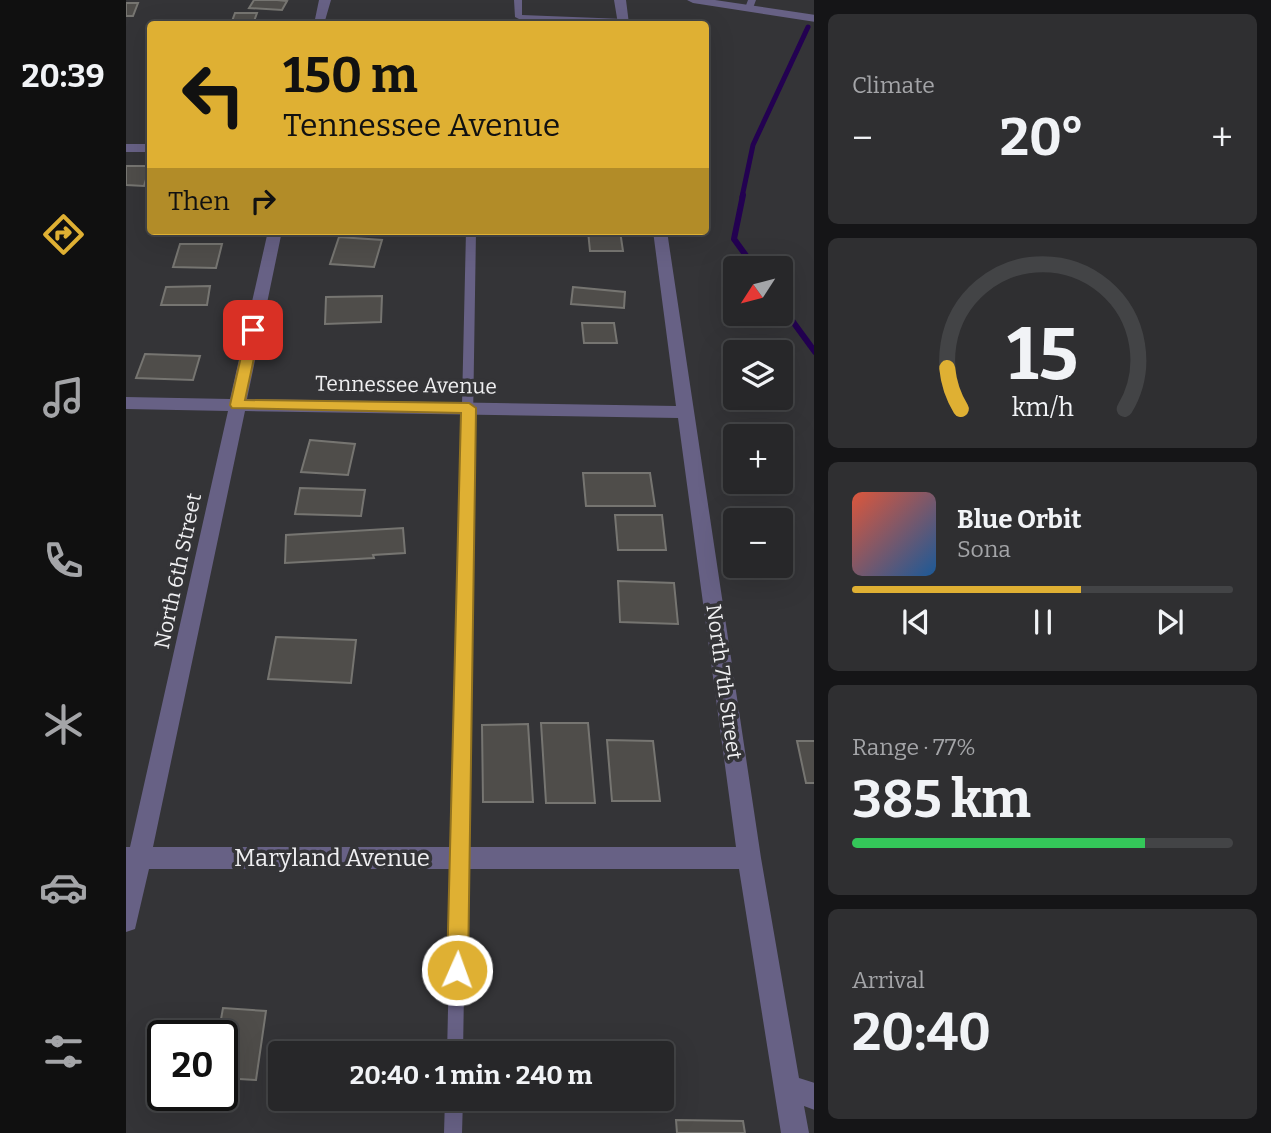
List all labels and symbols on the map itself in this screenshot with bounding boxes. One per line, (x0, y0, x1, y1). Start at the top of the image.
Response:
north arrow (723, 256, 793, 326)
pin (223, 300, 283, 360)
street label: Tennessee Avenue (315, 370, 497, 400)
street label: North 6th Street (149, 490, 207, 651)
street label: North 7th Street (700, 603, 748, 762)
street label: Maryland Avenue (234, 844, 430, 872)
position arrow (420, 933, 494, 1007)
speed limit sign: 20 (147, 1020, 238, 1111)

